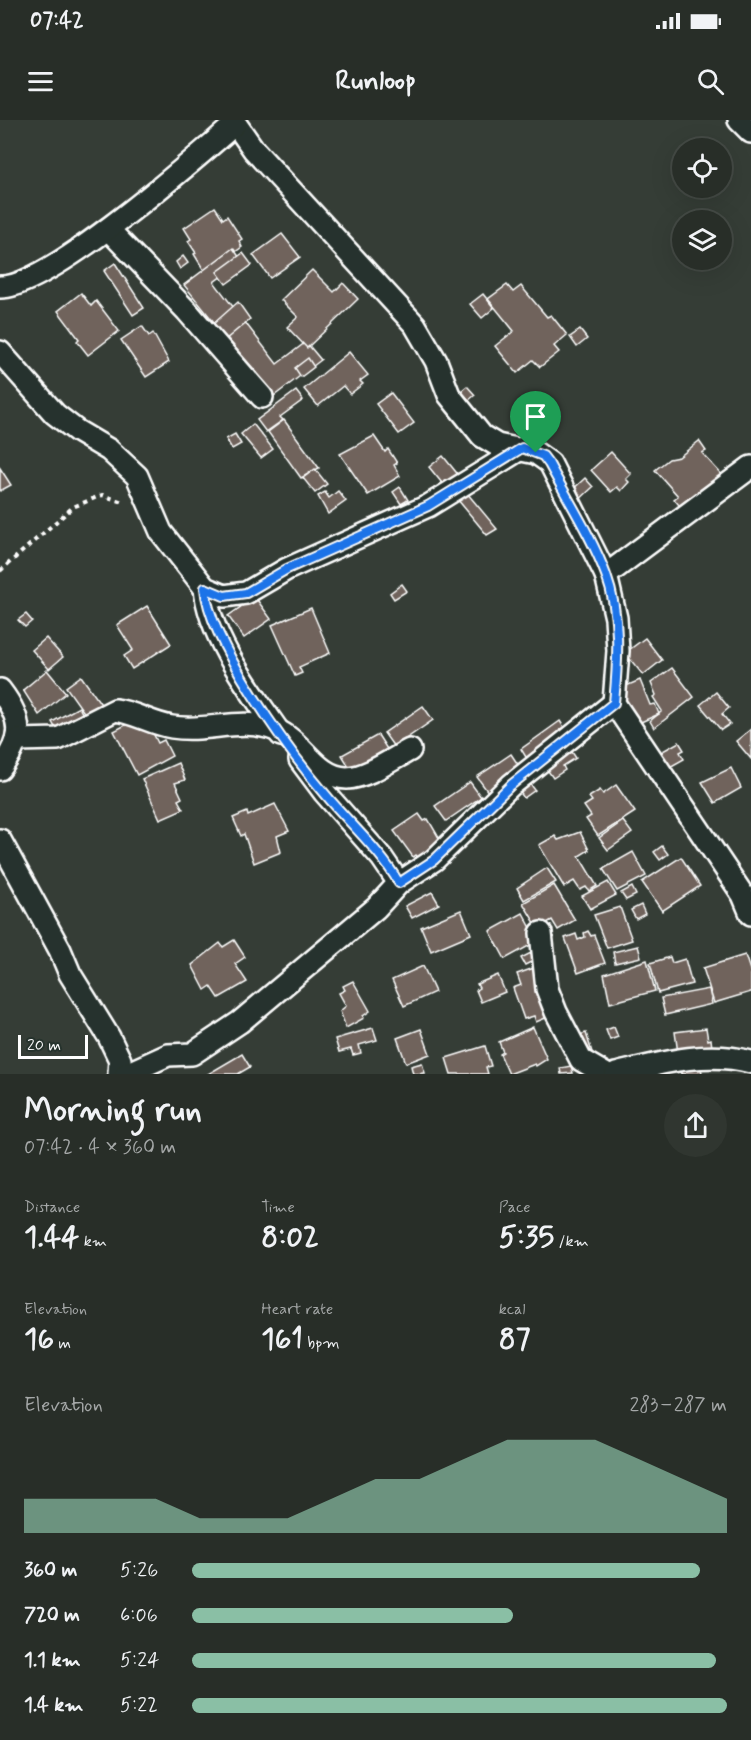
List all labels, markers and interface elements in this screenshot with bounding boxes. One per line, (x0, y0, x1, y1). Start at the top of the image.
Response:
text: 07:42 (30, 7, 84, 35)
text: Runloop (335, 64, 416, 99)
icon: menu (24, 65, 57, 98)
icon: search (694, 65, 727, 98)
map controls (672, 138, 732, 270)
button: locate (672, 138, 732, 198)
button: layers (672, 210, 732, 270)
pin (510, 391, 561, 453)
icon: arrive (519, 400, 552, 433)
scale bar (18, 1032, 88, 1060)
text: 20 m (27, 1035, 61, 1056)
text: Morning run (24, 1089, 202, 1133)
button: share (664, 1094, 727, 1157)
text: 07:42 · 4 × 360 m (24, 1134, 176, 1161)
text: Distance (24, 1197, 80, 1218)
text: Time (261, 1197, 295, 1218)
text: Pace (499, 1197, 531, 1218)
text: 1.44 (24, 1218, 79, 1257)
text: 8:02 (261, 1218, 319, 1257)
text: 5:35 (499, 1218, 554, 1257)
text: km (79, 1231, 107, 1252)
text: /km (554, 1231, 589, 1252)
text: Elevation (24, 1299, 87, 1320)
text: Heart rate (261, 1299, 333, 1320)
text: kcal (499, 1299, 526, 1320)
text: 16 (24, 1320, 54, 1359)
text: 161 (261, 1320, 303, 1359)
text: 87 (499, 1320, 531, 1359)
text: m (54, 1333, 71, 1354)
text: bpm (303, 1333, 340, 1354)
text: Elevation (24, 1392, 103, 1419)
text: 283–287 m (629, 1392, 727, 1419)
text: 360 m (24, 1557, 77, 1584)
text: 5:26 (120, 1557, 158, 1584)
text: 720 m (24, 1602, 80, 1629)
text: 6:06 (120, 1602, 158, 1629)
text: 1.1 km (24, 1647, 81, 1674)
text: 5:24 (120, 1647, 159, 1674)
text: 1.4 km (24, 1692, 83, 1719)
text: 5:22 (120, 1692, 158, 1719)

